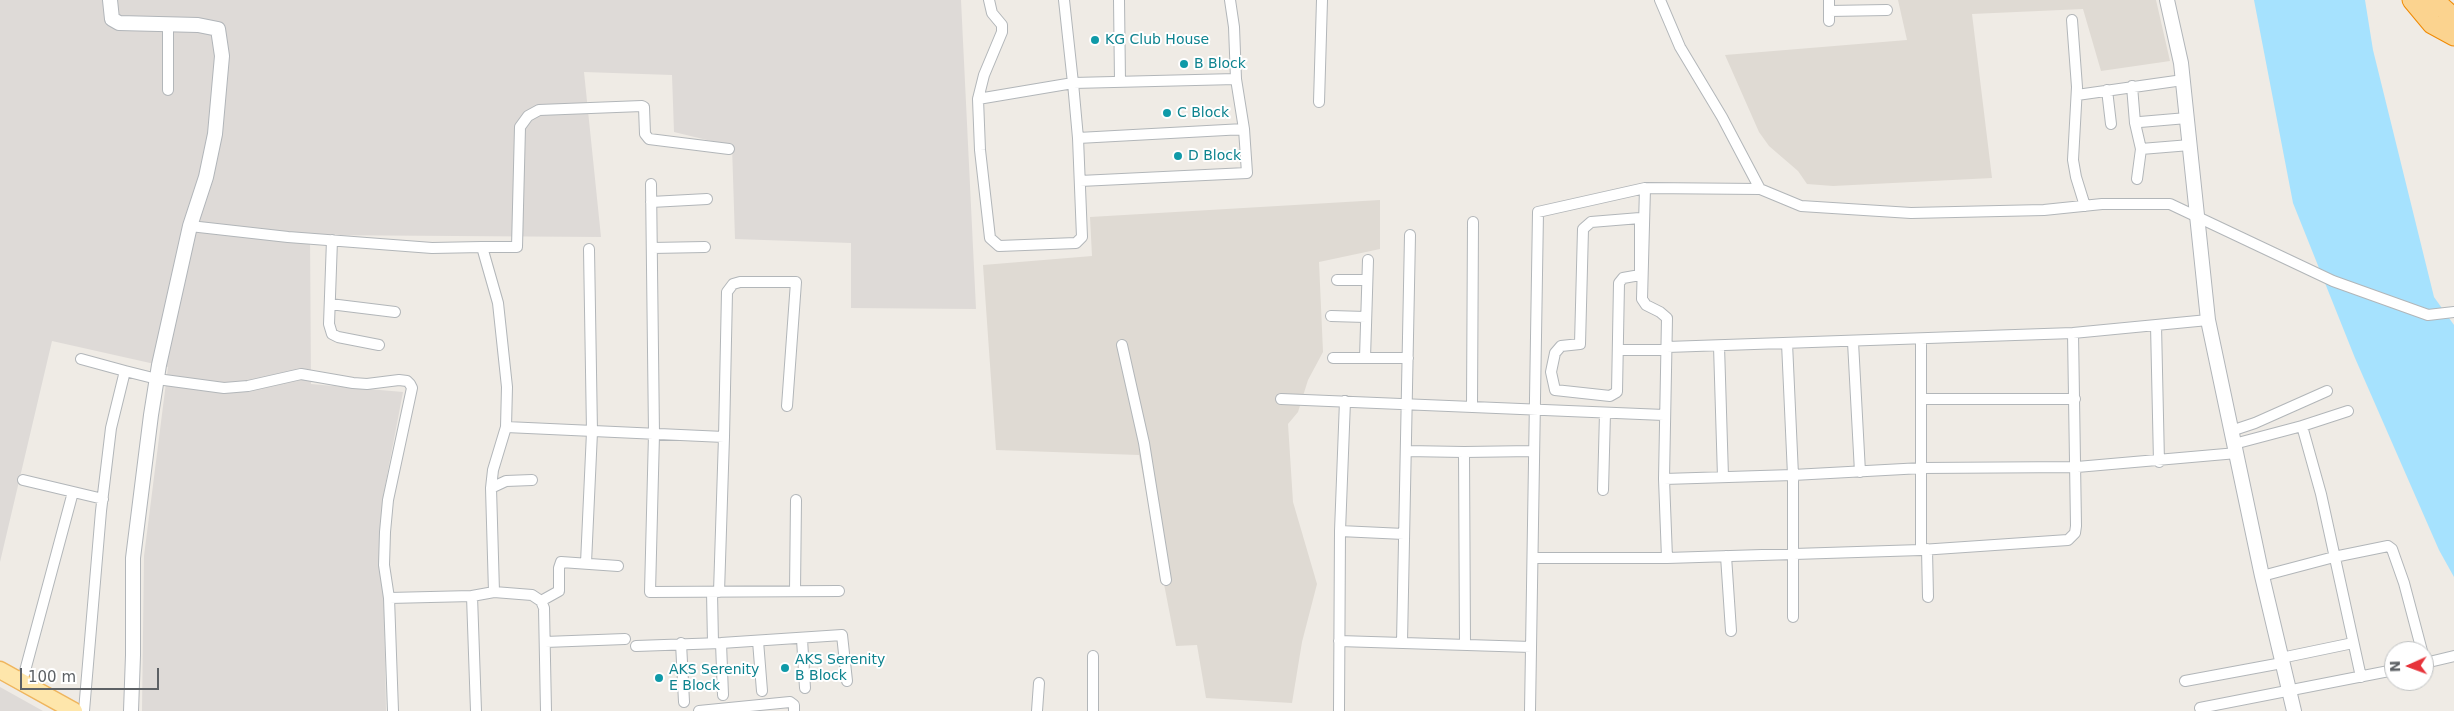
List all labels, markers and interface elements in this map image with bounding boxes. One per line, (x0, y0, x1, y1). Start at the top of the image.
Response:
place label: KG Club House (1105, 32, 1209, 48)
marker: KG Club House (1089, 34, 1101, 46)
place label: B Block (1194, 56, 1246, 72)
marker: B Block (1178, 58, 1190, 70)
place label: C Block (1177, 105, 1229, 121)
marker: C Block (1161, 107, 1173, 119)
place label: D Block (1188, 148, 1241, 164)
marker: D Block (1172, 150, 1184, 162)
north arrow (2384, 641, 2434, 691)
place label: AKS Serenity B Block (795, 652, 885, 684)
scale bar (22, 658, 161, 690)
text: N (2387, 660, 2403, 673)
place label: AKS Serenity E Block (669, 662, 759, 694)
marker: AKS Serenity B Block (779, 662, 791, 674)
text: 100 m (28, 668, 76, 686)
marker: AKS Serenity E Block (653, 672, 665, 684)

